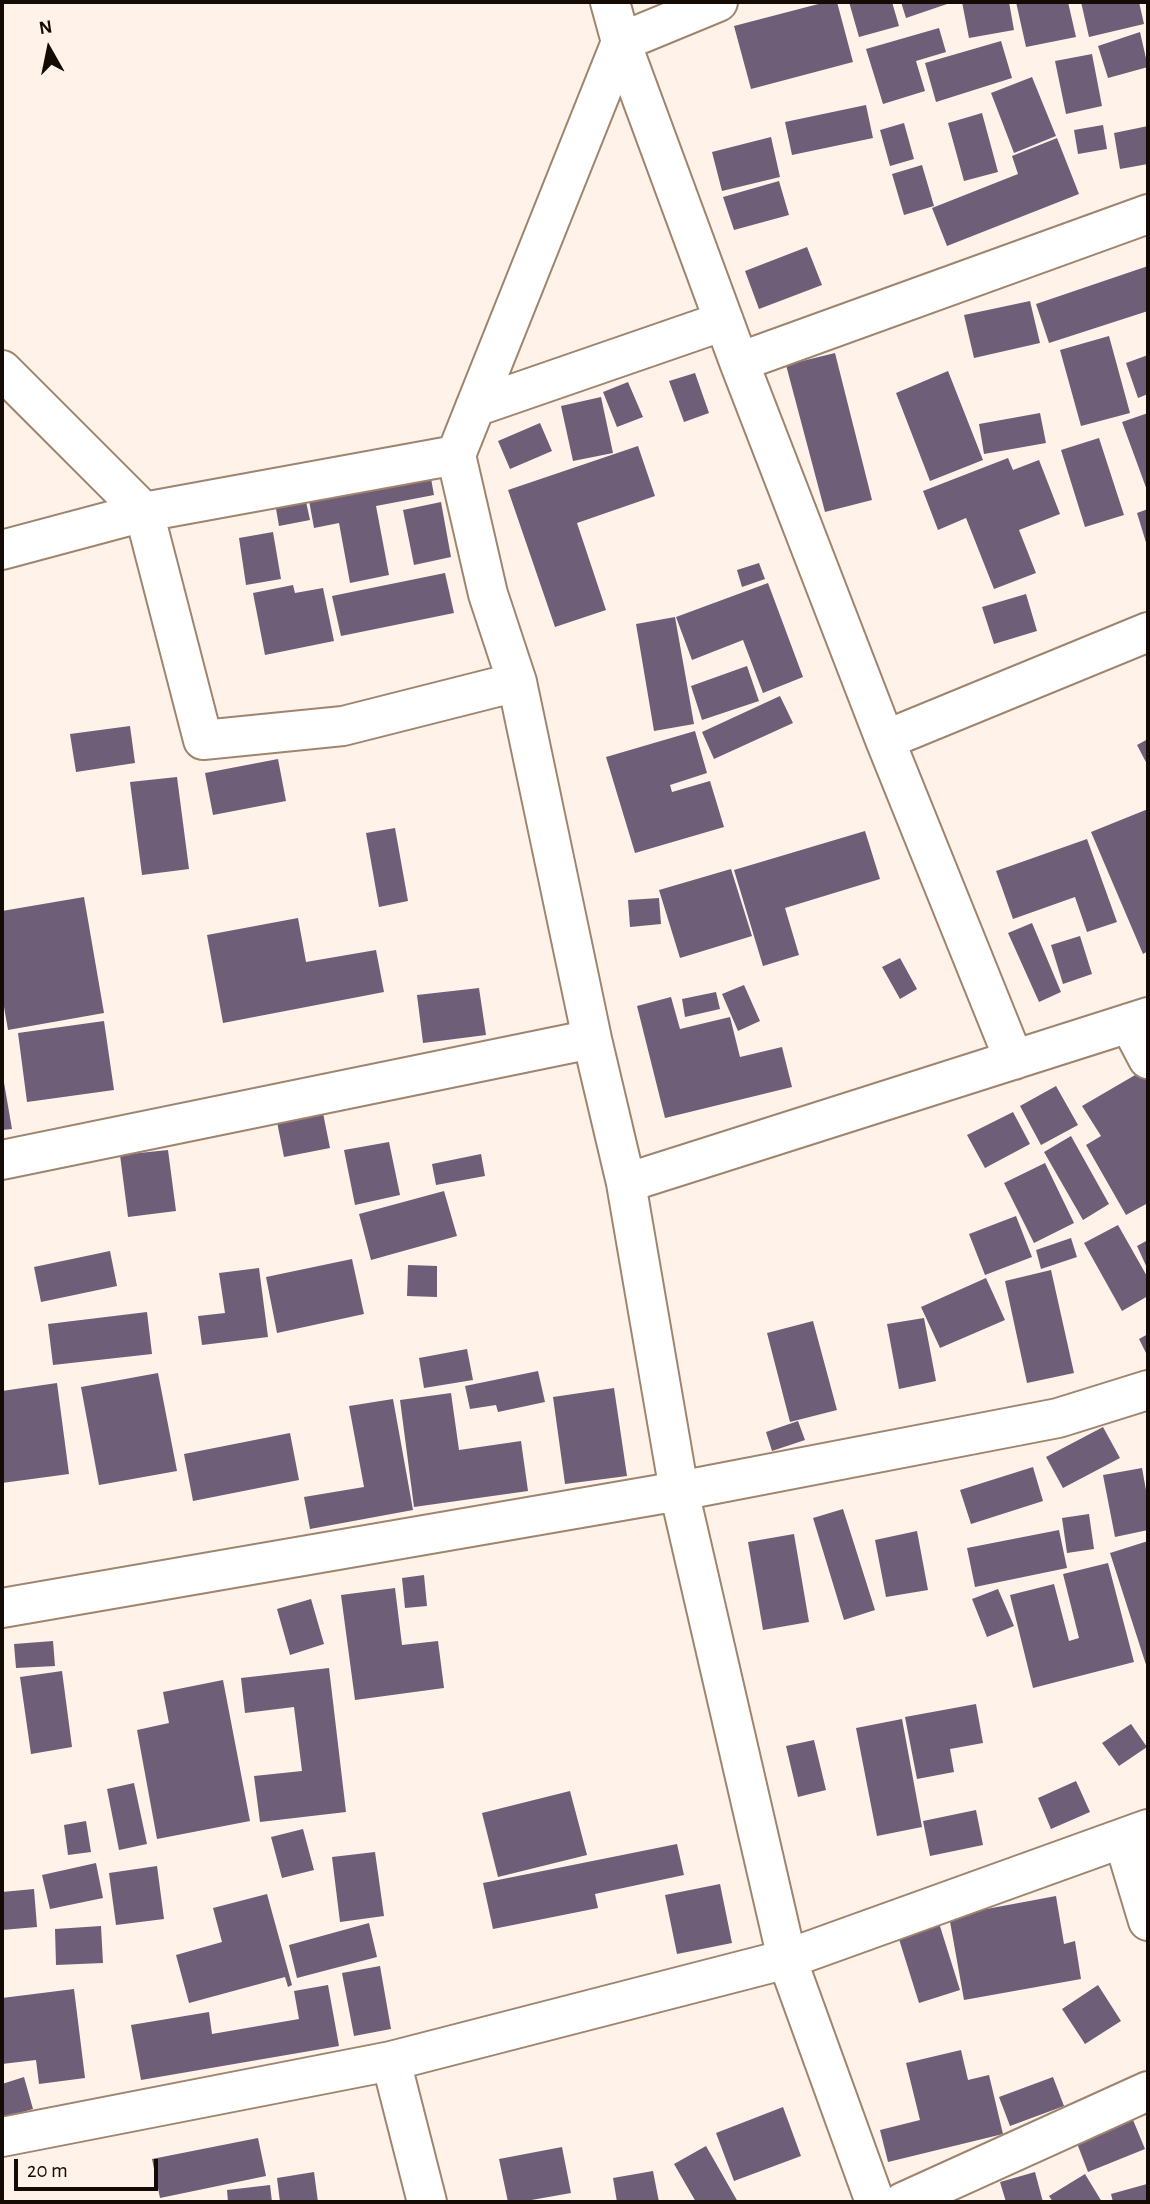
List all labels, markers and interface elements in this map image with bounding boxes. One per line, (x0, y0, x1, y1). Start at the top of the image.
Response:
north arrow (14, 14, 84, 84)
text: N (38, 17, 54, 38)
scale bar (18, 2144, 161, 2188)
text: 20 m (27, 2160, 68, 2181)

